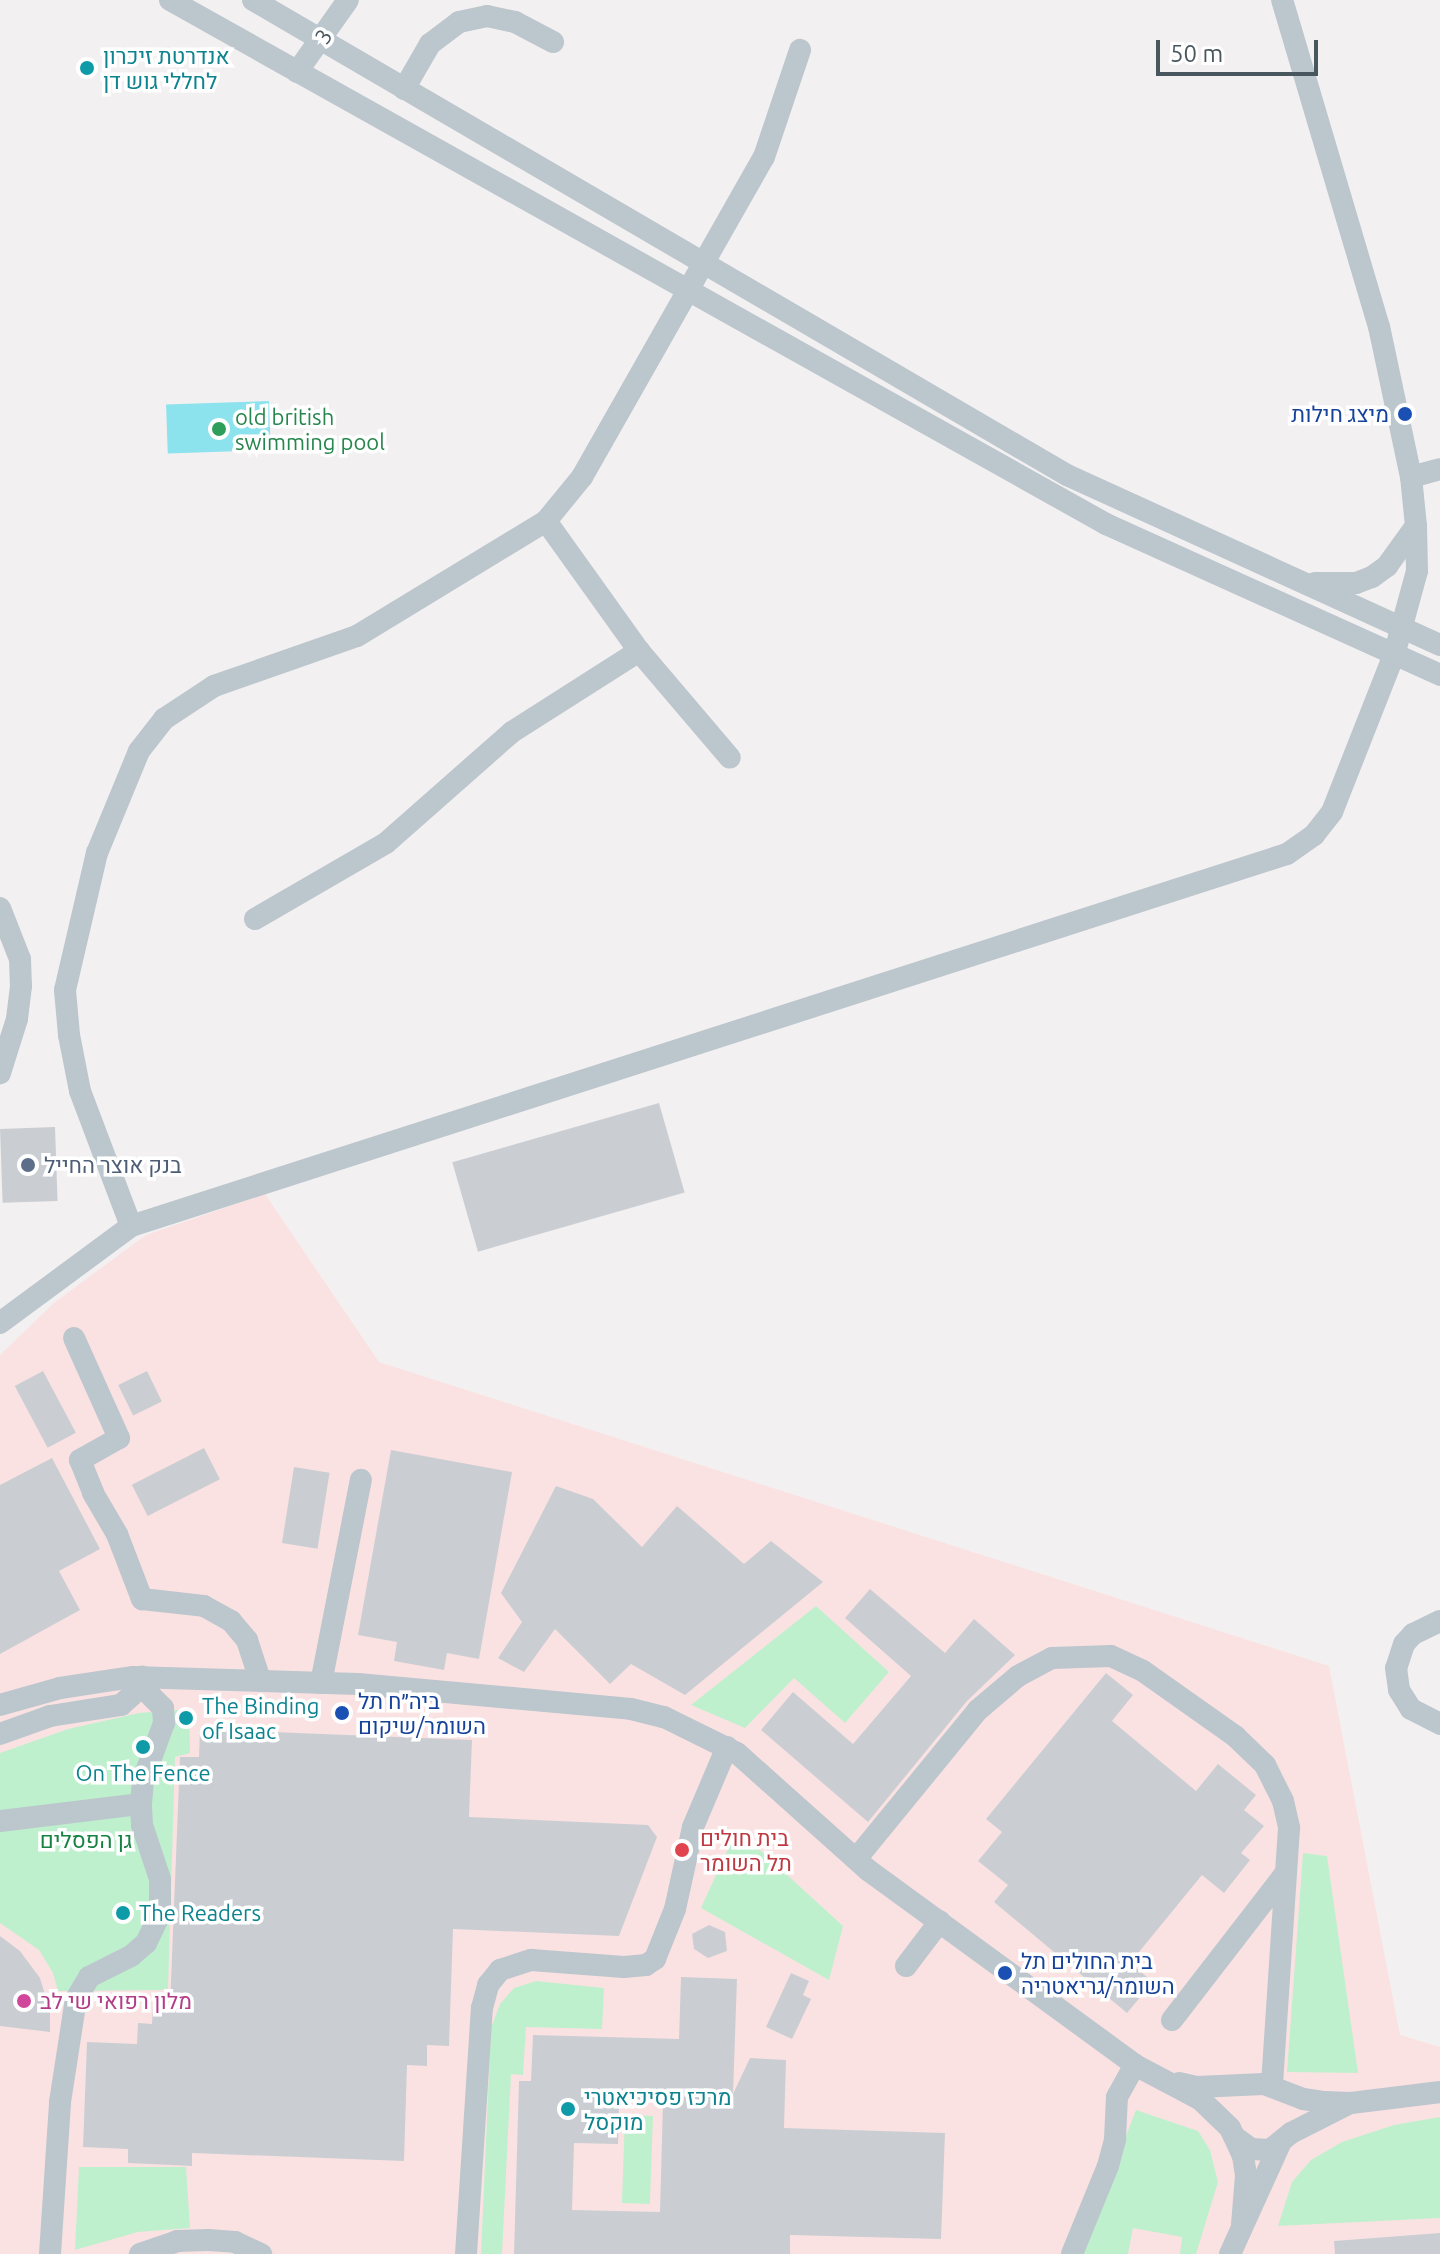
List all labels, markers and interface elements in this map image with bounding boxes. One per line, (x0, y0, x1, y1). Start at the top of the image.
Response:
street label: 3 (309, 23, 337, 49)
scale bar (1160, 24, 1322, 74)
text: 50 m (1170, 40, 1223, 67)
place label: אנדרטת זיכרון לחללי גוש דן (103, 42, 230, 94)
marker: אנדרטת זיכרון לחללי גוש דן (78, 59, 96, 77)
place label: מיצג חילות (1291, 401, 1389, 427)
place label: old british swimming pool (235, 403, 385, 454)
marker: מיצג חילות (1396, 405, 1414, 423)
marker: old british swimming pool (210, 420, 228, 438)
place label: בנק אוצר החייל (44, 1152, 182, 1178)
marker: בנק אוצר החייל (19, 1156, 37, 1174)
place label: ביה״ח תל השומר/שיקום (358, 1687, 486, 1738)
place label: The Binding of Isaac (202, 1692, 319, 1744)
marker: ביה״ח תל השומר/שיקום (333, 1704, 351, 1722)
marker: The Binding of Isaac (177, 1709, 195, 1727)
marker: On The Fence (134, 1738, 152, 1756)
place label: On The Fence (75, 1760, 211, 1786)
place label: בית חולים תל השומר (700, 1824, 792, 1876)
park label: גן הפסלים (40, 1827, 132, 1853)
marker: בית חולים תל השומר (671, 1839, 693, 1861)
place label: The Readers (139, 1900, 261, 1926)
marker: The Readers (114, 1904, 132, 1922)
place label: בית החולים תל השומר/גריאטריה (1021, 1947, 1175, 1998)
marker: בית החולים תל השומר/גריאטריה (996, 1964, 1014, 1982)
place label: מלון רפואי שי לב (40, 1988, 192, 2014)
marker: מלון רפואי שי לב (15, 1992, 33, 2010)
place label: מרכז פסיכיאטרי מוקסל (584, 2083, 731, 2134)
marker: מרכז פסיכיאטרי מוקסל (559, 2100, 577, 2118)

